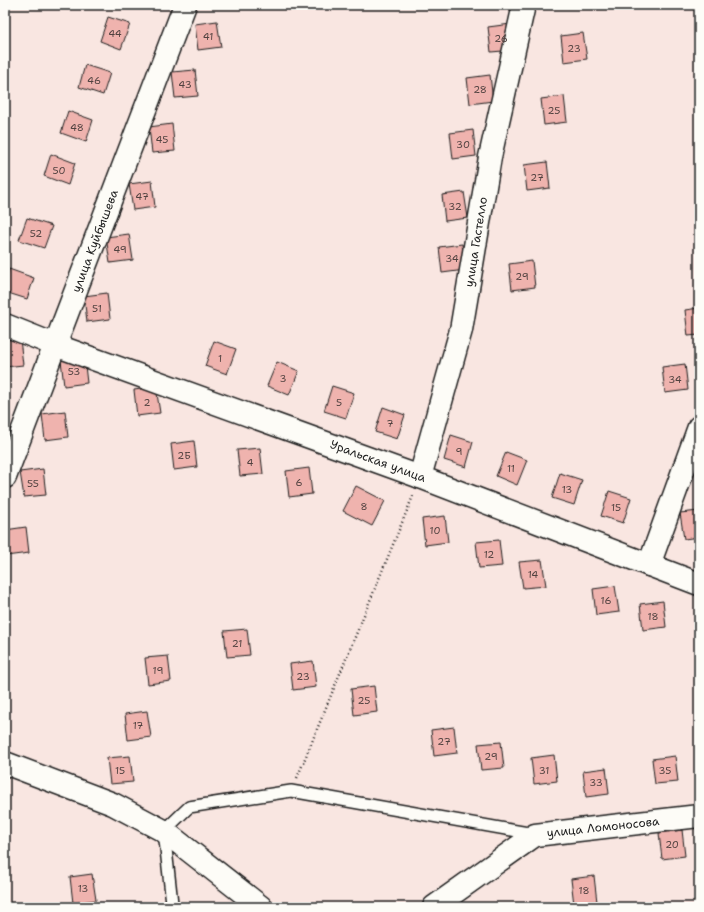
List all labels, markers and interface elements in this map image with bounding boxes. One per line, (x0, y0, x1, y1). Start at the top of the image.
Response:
house number: 44 (108, 27, 122, 40)
house number: 41 (203, 30, 213, 43)
house number: 26 (494, 32, 508, 45)
house number: 23 (567, 42, 581, 55)
house number: 46 (87, 74, 101, 87)
house number: 43 (178, 78, 192, 91)
house number: 28 (473, 83, 487, 96)
house number: 25 (548, 104, 560, 117)
house number: 48 (70, 121, 84, 134)
house number: 45 (156, 133, 168, 146)
house number: 30 (456, 138, 470, 151)
house number: 50 (52, 164, 66, 177)
house number: 27 (530, 171, 544, 184)
street label: улица Куйбышева (68, 187, 122, 295)
house number: 47 (135, 190, 149, 203)
street label: улица Гастелло (461, 196, 491, 288)
house number: 32 (448, 200, 462, 213)
house number: 52 (30, 227, 42, 240)
house number: 49 (113, 243, 127, 256)
house number: 34 (445, 252, 459, 265)
house number: 29 (515, 270, 529, 283)
house number: 51 (92, 302, 102, 315)
house number: 1 (218, 352, 222, 365)
house number: 53 (68, 365, 80, 378)
house number: 3 (280, 372, 287, 385)
house number: 34 (668, 373, 682, 386)
house number: 2 (144, 396, 151, 409)
house number: 5 (336, 396, 342, 409)
house number: 7 (387, 417, 394, 430)
street label: Уральская улица (328, 436, 429, 486)
house number: 9 (456, 445, 463, 458)
house number: 2Б (177, 449, 191, 462)
house number: 4 (247, 456, 254, 469)
house number: 11 (507, 462, 515, 475)
house number: 6 (296, 476, 303, 489)
house number: 55 (27, 477, 39, 490)
house number: 13 (562, 483, 572, 496)
house number: 8 (361, 500, 368, 513)
house number: 15 (611, 501, 621, 514)
house number: 10 (430, 524, 440, 537)
house number: 12 (484, 548, 494, 561)
house number: 14 (528, 568, 538, 581)
house number: 16 (601, 594, 611, 607)
house number: 18 (647, 610, 659, 623)
house number: 21 (232, 637, 242, 650)
house number: 19 (153, 664, 163, 677)
house number: 23 (296, 670, 310, 683)
house number: 25 (358, 694, 370, 707)
house number: 17 (133, 719, 143, 732)
house number: 27 (437, 735, 451, 748)
house number: 29 (484, 750, 498, 763)
house number: 15 (115, 764, 125, 777)
house number: 31 (539, 764, 549, 777)
house number: 35 (659, 764, 671, 777)
house number: 33 (589, 776, 603, 789)
street label: улица Ломоносова (546, 813, 661, 841)
house number: 20 (665, 838, 679, 851)
house number: 13 (78, 882, 88, 895)
house number: 18 (578, 884, 590, 897)

